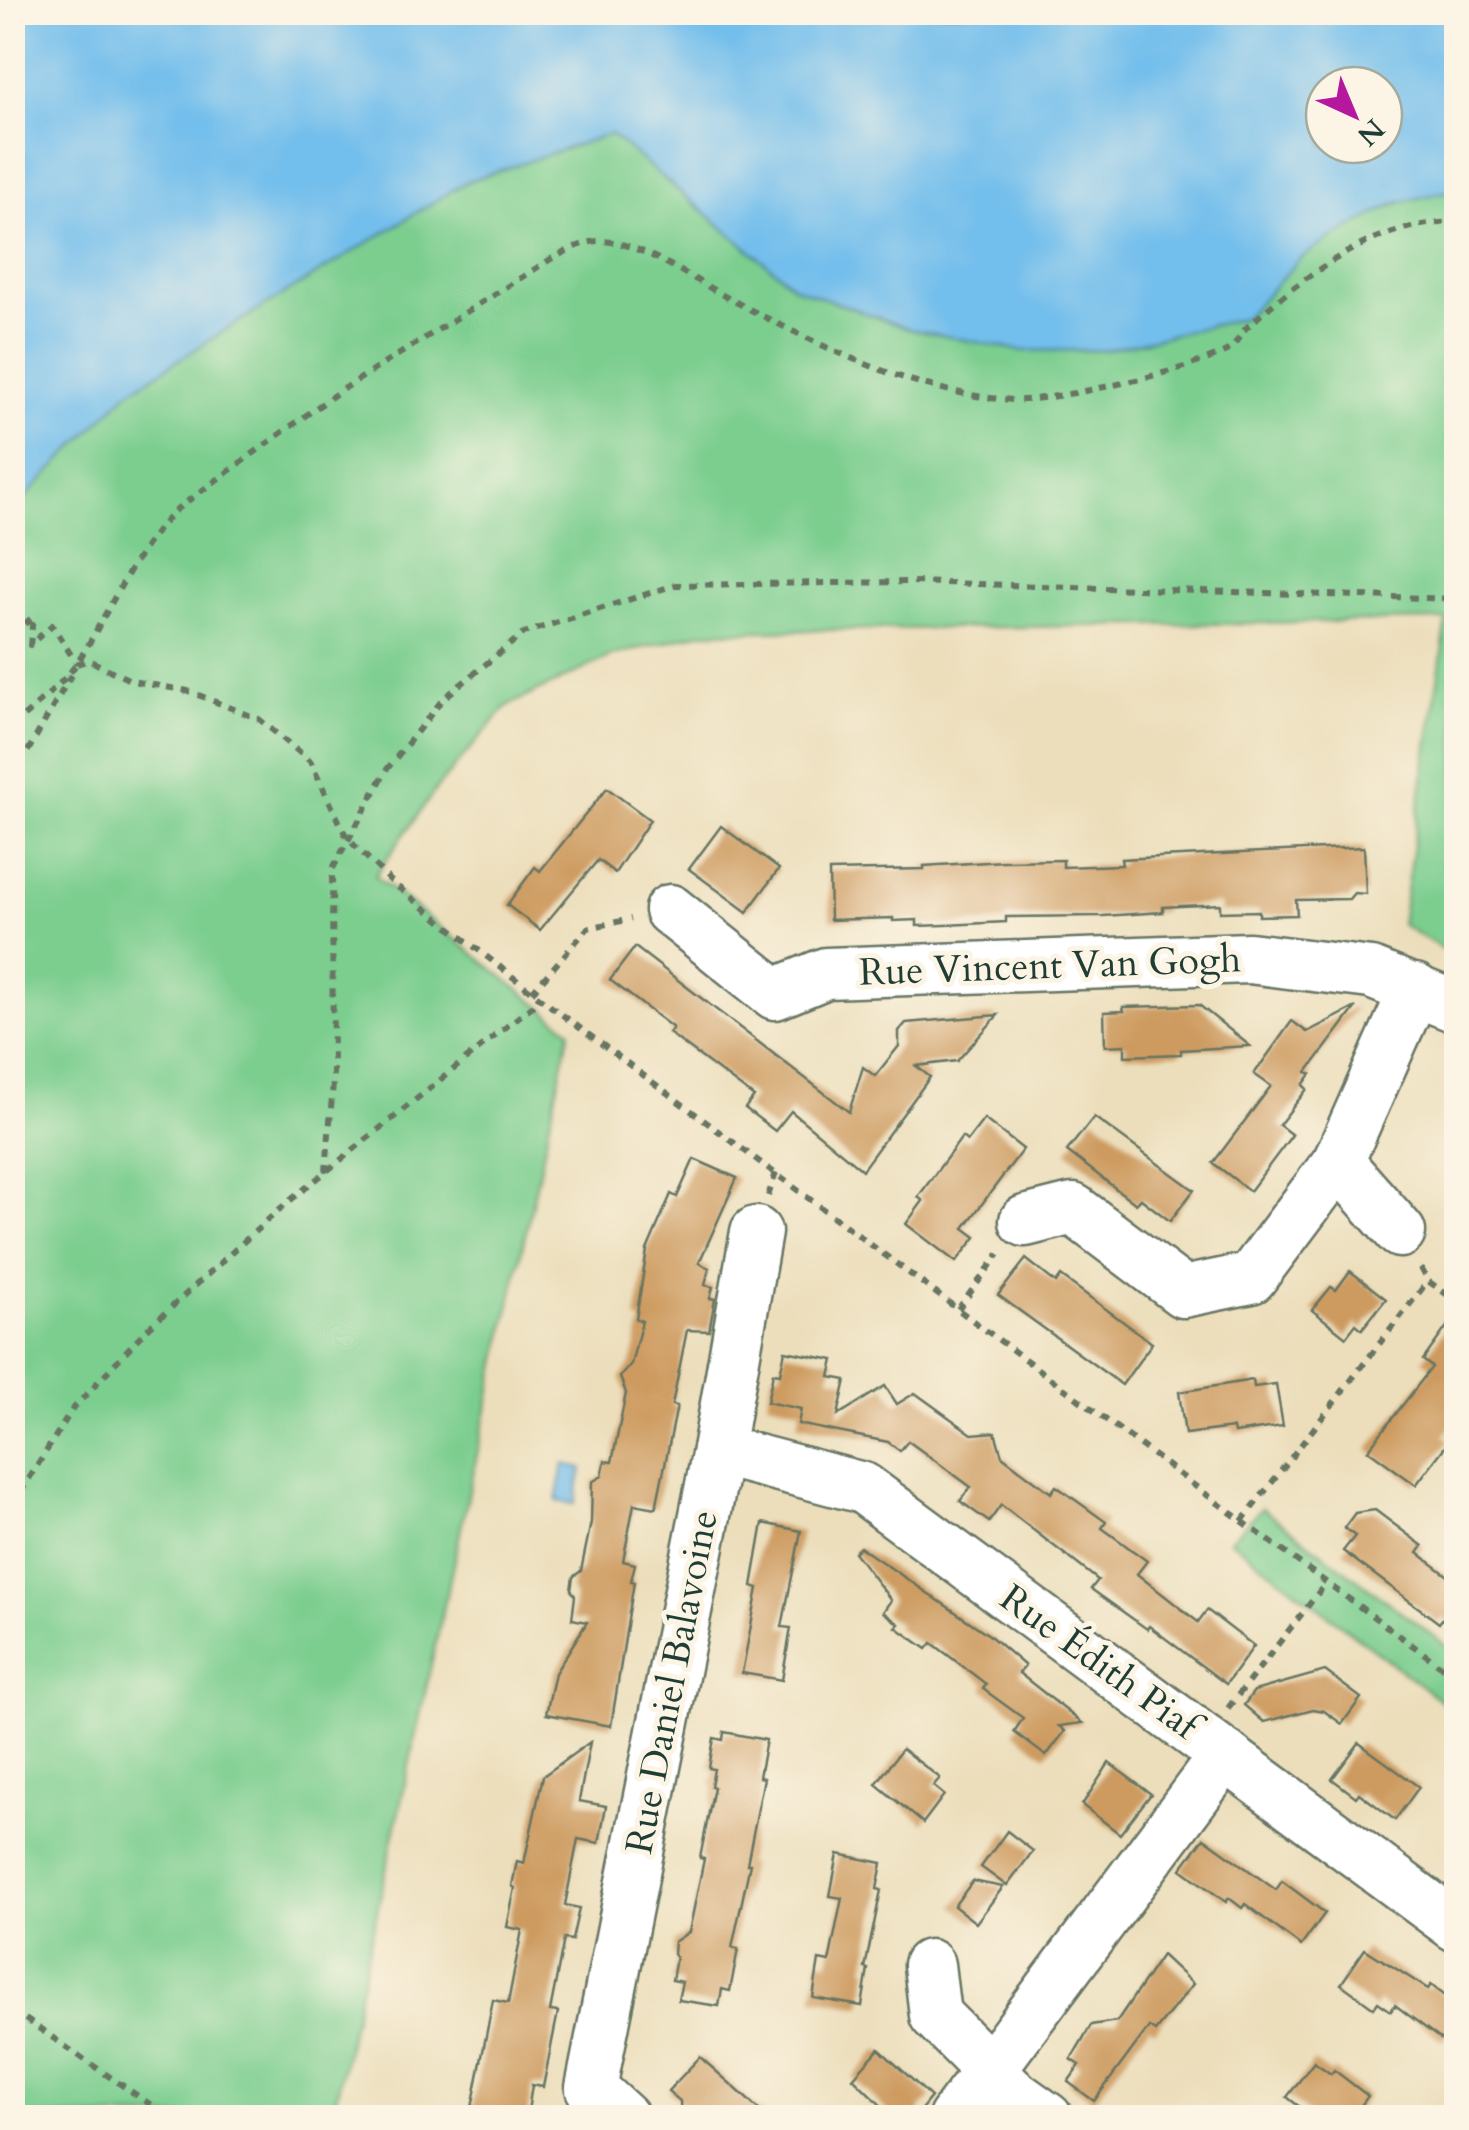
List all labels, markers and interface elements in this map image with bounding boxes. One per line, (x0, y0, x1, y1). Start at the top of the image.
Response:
north arrow (1304, 65, 1404, 165)
text: N (1349, 110, 1393, 154)
street label: Rue Vincent Van Gogh (858, 933, 1242, 999)
street label: Rue Daniel Balavoine (613, 1506, 731, 1858)
street label: Rue Édith Piaf (989, 1572, 1214, 1755)

